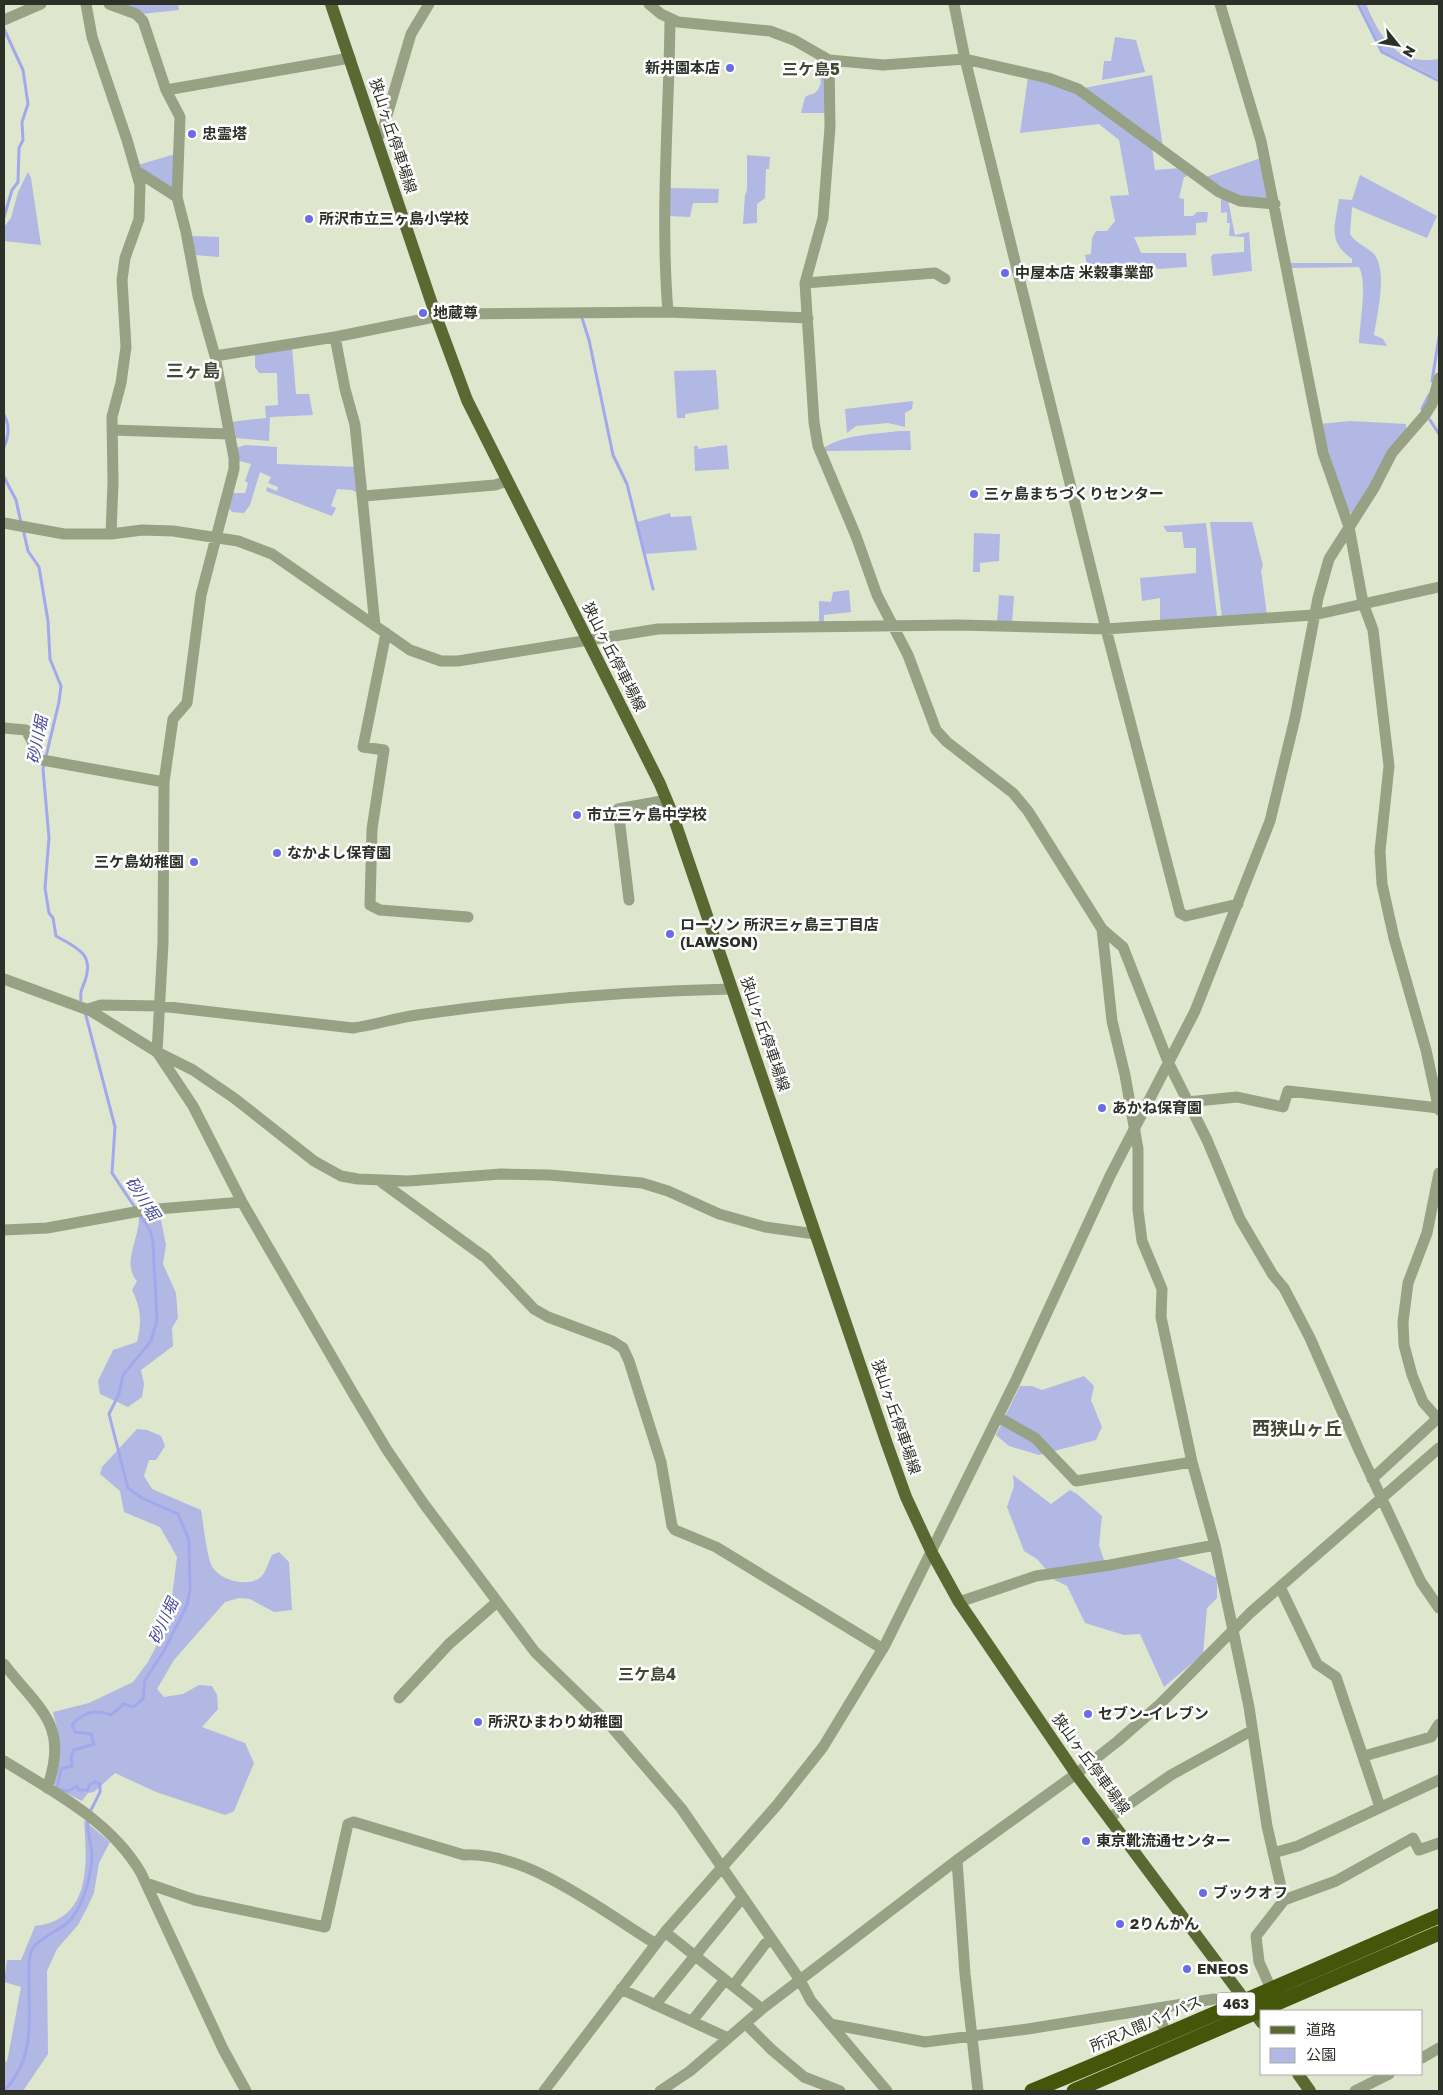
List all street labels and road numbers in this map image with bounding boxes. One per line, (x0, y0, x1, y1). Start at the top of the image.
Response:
street label: 狭山ヶ丘停車場線 (367, 76, 421, 196)
street label: 狭山ヶ丘停車場線 (580, 599, 650, 714)
street label: 狭山ヶ丘停車場線 (738, 974, 794, 1093)
street label: 狭山ヶ丘停車場線 (869, 1357, 925, 1476)
street label: 狭山ヶ丘停車場線 (1049, 1710, 1134, 1817)
street label: 所沢入間バイパス (1087, 1991, 1204, 2055)
road number: 463 (1217, 1992, 1255, 2016)

